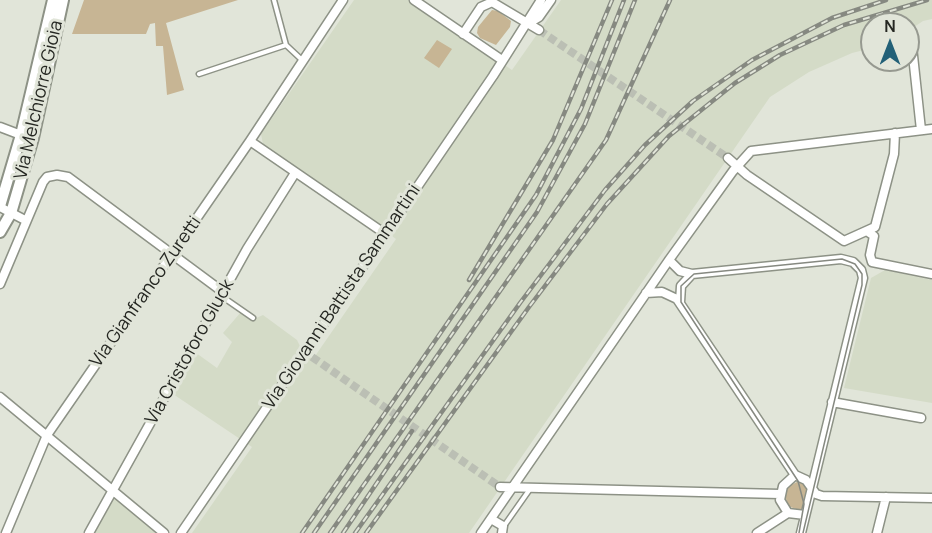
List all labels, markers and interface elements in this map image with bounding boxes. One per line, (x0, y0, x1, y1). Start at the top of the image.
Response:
north arrow (860, 12, 920, 72)
text: N (884, 15, 896, 37)
street label: Via Melchiorre Gioia (10, 18, 68, 182)
street label: Via Giovanni Battista Sammartini (259, 180, 425, 414)
street label: Via Gianfranco Zuretti (86, 212, 206, 372)
street label: Via Cristoforo Gluck (141, 276, 239, 428)

